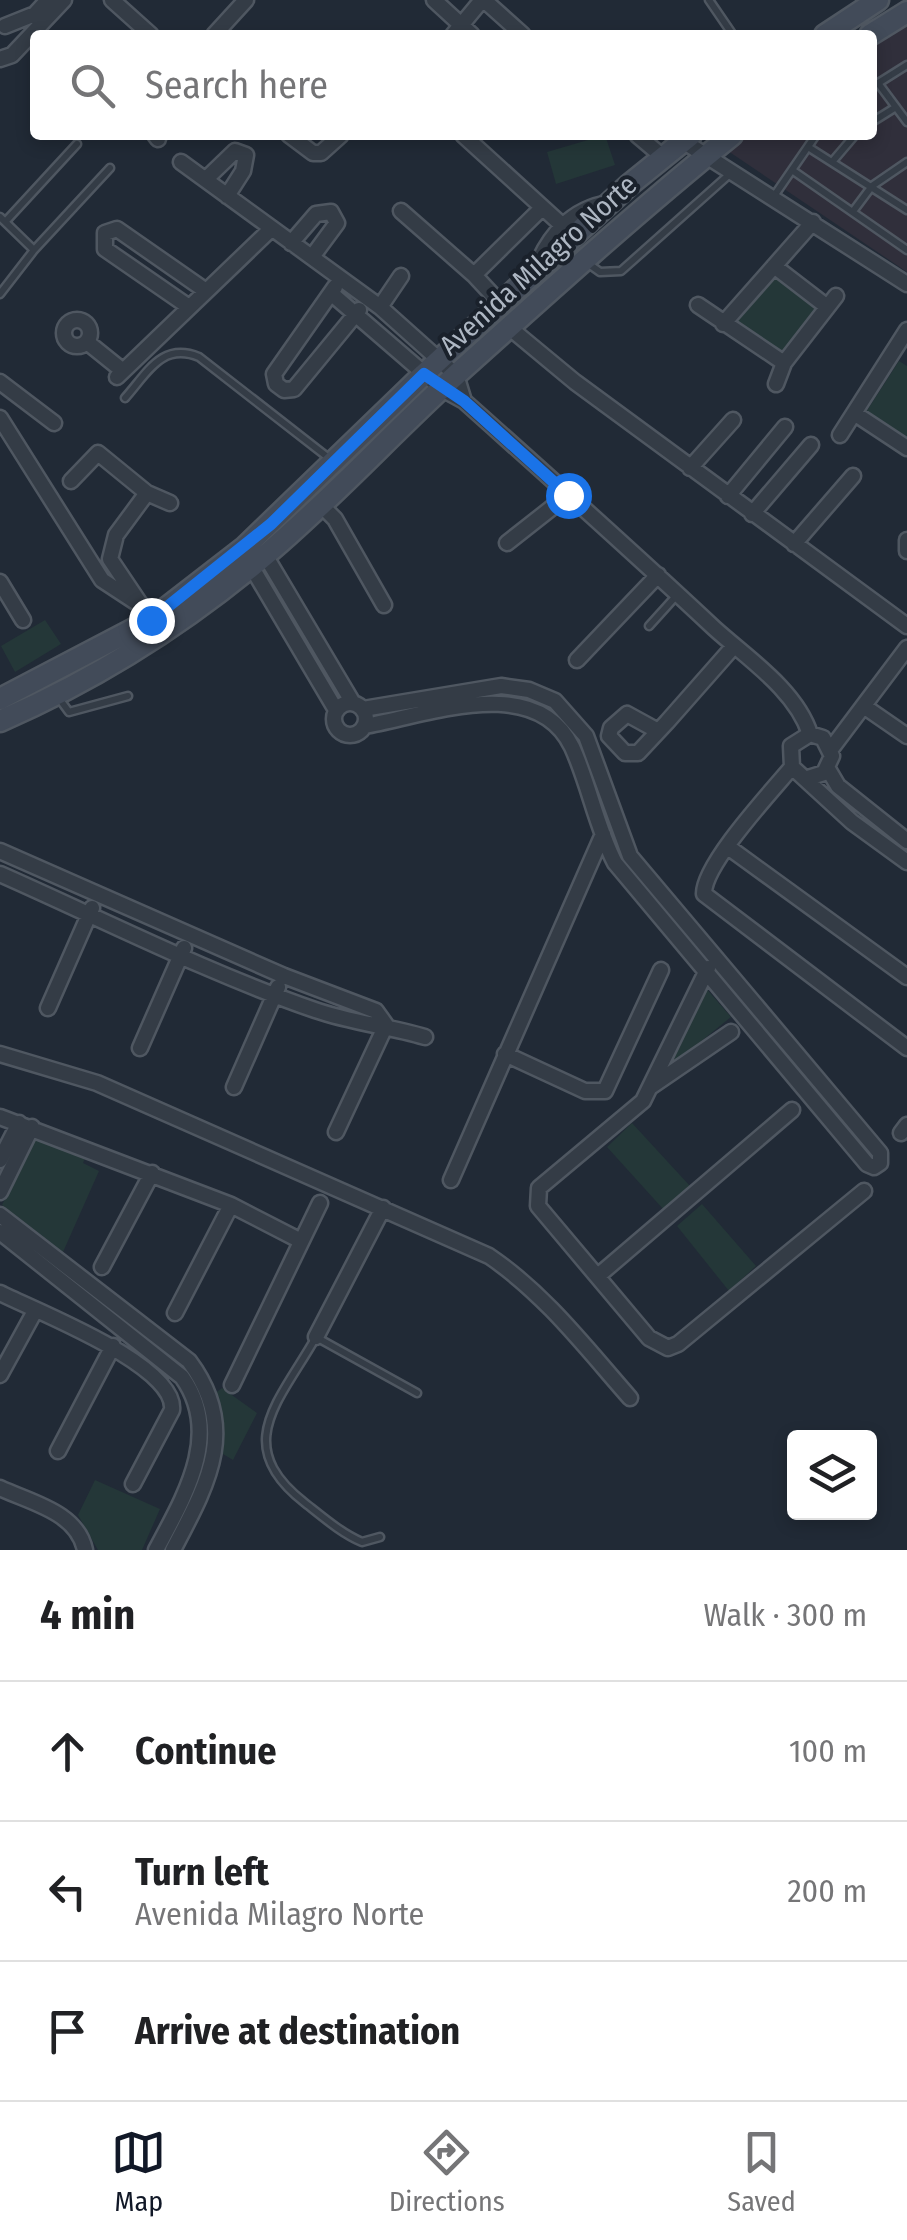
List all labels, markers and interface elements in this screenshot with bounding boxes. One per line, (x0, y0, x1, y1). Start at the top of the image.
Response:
search box (30, 30, 877, 140)
icon: search (65, 58, 120, 113)
text: Search here (145, 62, 328, 108)
street label: Avenida Milagro Norte (433, 168, 643, 362)
route start (546, 473, 592, 519)
route end (129, 598, 175, 644)
map controls (787, 1430, 877, 1520)
button: layers (787, 1430, 877, 1520)
text: 4 min (40, 1590, 135, 1640)
text: Walk · 300 m (704, 1596, 867, 1634)
icon: ahead (40, 1724, 95, 1779)
text: Continue (135, 1728, 276, 1774)
text: 100 m (789, 1732, 867, 1770)
text: Turn left (135, 1849, 269, 1895)
icon: left (40, 1864, 95, 1919)
text: 200 m (787, 1872, 867, 1910)
text: Avenida Milagro Norte (135, 1895, 424, 1933)
icon: arrive (40, 2004, 95, 2059)
text: Arrive at destination (135, 2008, 460, 2054)
tab: Map (111, 2125, 166, 2218)
tab: Directions (389, 2125, 505, 2218)
tab: Saved (727, 2125, 796, 2218)

